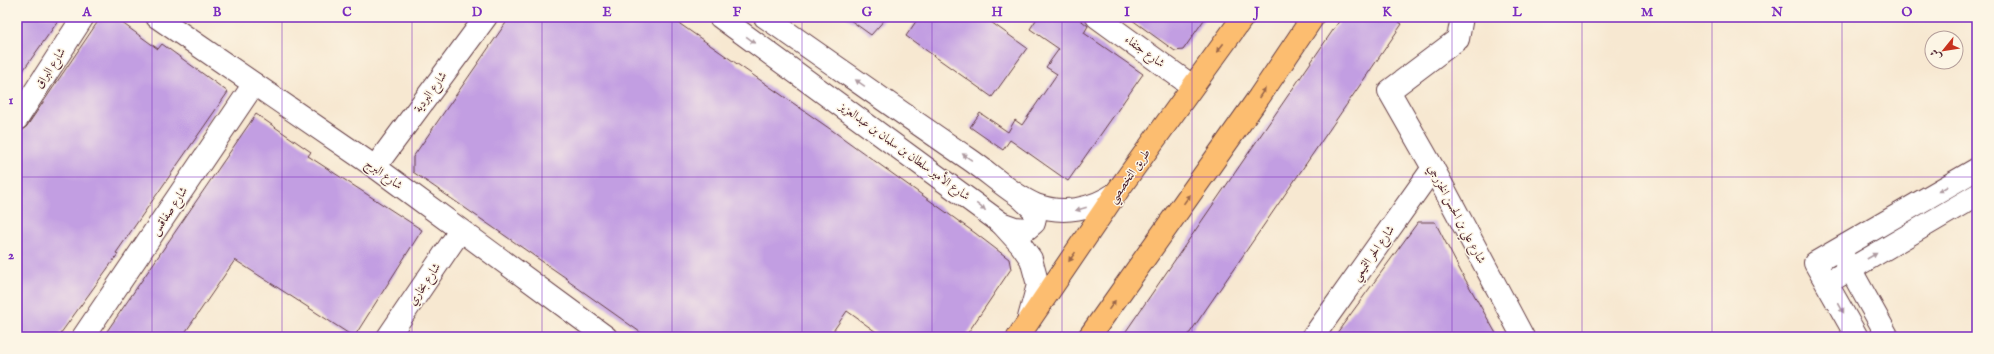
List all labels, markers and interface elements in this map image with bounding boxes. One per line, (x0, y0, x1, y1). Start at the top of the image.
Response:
text: A (82, 4, 93, 21)
text: B (213, 4, 222, 21)
text: C (342, 4, 352, 21)
text: D (472, 4, 483, 21)
text: E (602, 4, 612, 21)
text: F (733, 4, 742, 21)
text: G (862, 4, 873, 21)
text: H (991, 4, 1003, 21)
text: I (1124, 4, 1130, 21)
text: J (1252, 4, 1260, 21)
text: K (1382, 4, 1392, 21)
text: L (1511, 4, 1522, 21)
text: M (1641, 4, 1654, 21)
text: N (1770, 4, 1783, 21)
text: O (1902, 4, 1913, 21)
north arrow (1924, 30, 1964, 70)
street label: شارع جنفاء (1120, 32, 1168, 74)
one-way arrow (746, 36, 756, 44)
one-way arrow (1216, 43, 1224, 54)
street label: شارع البراق (32, 45, 72, 93)
text: ش (1927, 46, 1945, 63)
street label: شارع البردية (411, 69, 453, 117)
one-way arrow (855, 79, 865, 87)
one-way arrow (1258, 88, 1266, 98)
text: 1 (9, 92, 14, 109)
street label: شارع الأمير سلطان بن سلمان بن عبدالعزيز (833, 96, 974, 206)
street label: طريق التخصصي (1105, 146, 1156, 208)
one-way arrow (962, 153, 972, 161)
street label: شارع البرج (360, 156, 406, 196)
street label: شارع علي بن الحسن الخزرجي (1421, 162, 1489, 268)
street label: شارع صفاقس (148, 184, 194, 240)
one-way arrow (1937, 185, 1949, 192)
one-way arrow (1183, 194, 1191, 204)
one-way arrow (975, 203, 986, 211)
one-way arrow (1075, 206, 1087, 212)
street label: شارع الحر التميمي (1349, 222, 1401, 286)
text: 2 (8, 247, 14, 264)
one-way arrow (1068, 252, 1076, 262)
one-way arrow (1867, 253, 1878, 260)
street label: شارع بخاري (405, 260, 447, 310)
one-way arrow (1108, 300, 1116, 310)
one-way arrow (1838, 302, 1844, 314)

